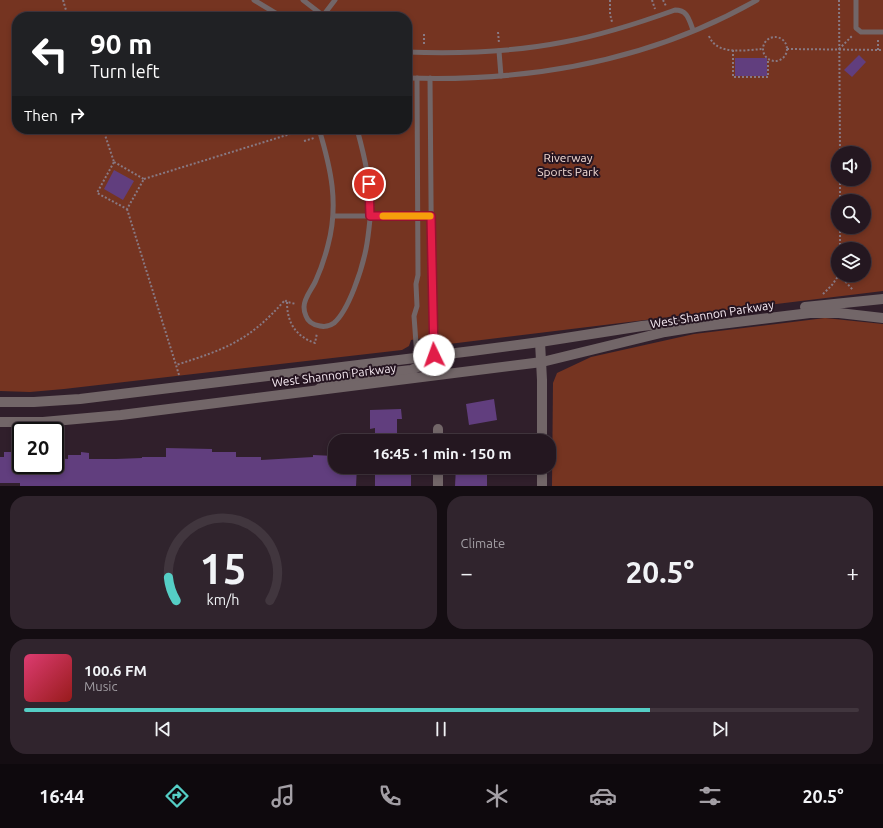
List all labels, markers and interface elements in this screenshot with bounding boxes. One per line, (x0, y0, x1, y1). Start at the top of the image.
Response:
icon: left (24, 28, 76, 80)
text: 90 m (90, 28, 152, 59)
text: Turn left (90, 61, 160, 81)
icon: right (66, 104, 88, 126)
text: Then (24, 107, 58, 124)
map controls (831, 146, 871, 282)
button: sound (831, 146, 871, 186)
park label: Riverway Sports Park (537, 151, 599, 178)
pin (352, 167, 386, 201)
icon: arrive (358, 173, 380, 195)
button: search (831, 194, 871, 234)
button: layers (831, 242, 871, 282)
street label: West Shannon Parkway (649, 298, 775, 330)
position arrow (413, 334, 455, 376)
street label: West Shannon Parkway (271, 361, 397, 389)
speed limit sign: 20 (12, 422, 64, 474)
text: 16:45 · 1 min · 150 m (373, 445, 511, 462)
text: Climate (461, 536, 505, 550)
text: 15 (200, 544, 247, 591)
text: 20.5° (625, 555, 694, 589)
text: − (461, 560, 473, 585)
text: + (847, 560, 859, 585)
text: km/h (207, 591, 240, 607)
text: 100.6 FM (84, 662, 147, 679)
text: Music (84, 679, 118, 693)
icon: previous (152, 718, 174, 740)
icon: pause (430, 718, 452, 740)
icon: next (709, 718, 731, 740)
icon: directions (163, 782, 191, 810)
icon: music (269, 782, 297, 810)
icon: phone (376, 782, 404, 810)
icon: climate (483, 782, 511, 810)
icon: car (589, 782, 617, 810)
icon: filters (696, 782, 724, 810)
text: 16:44 (39, 786, 84, 806)
text: 20.5° (802, 786, 844, 806)

